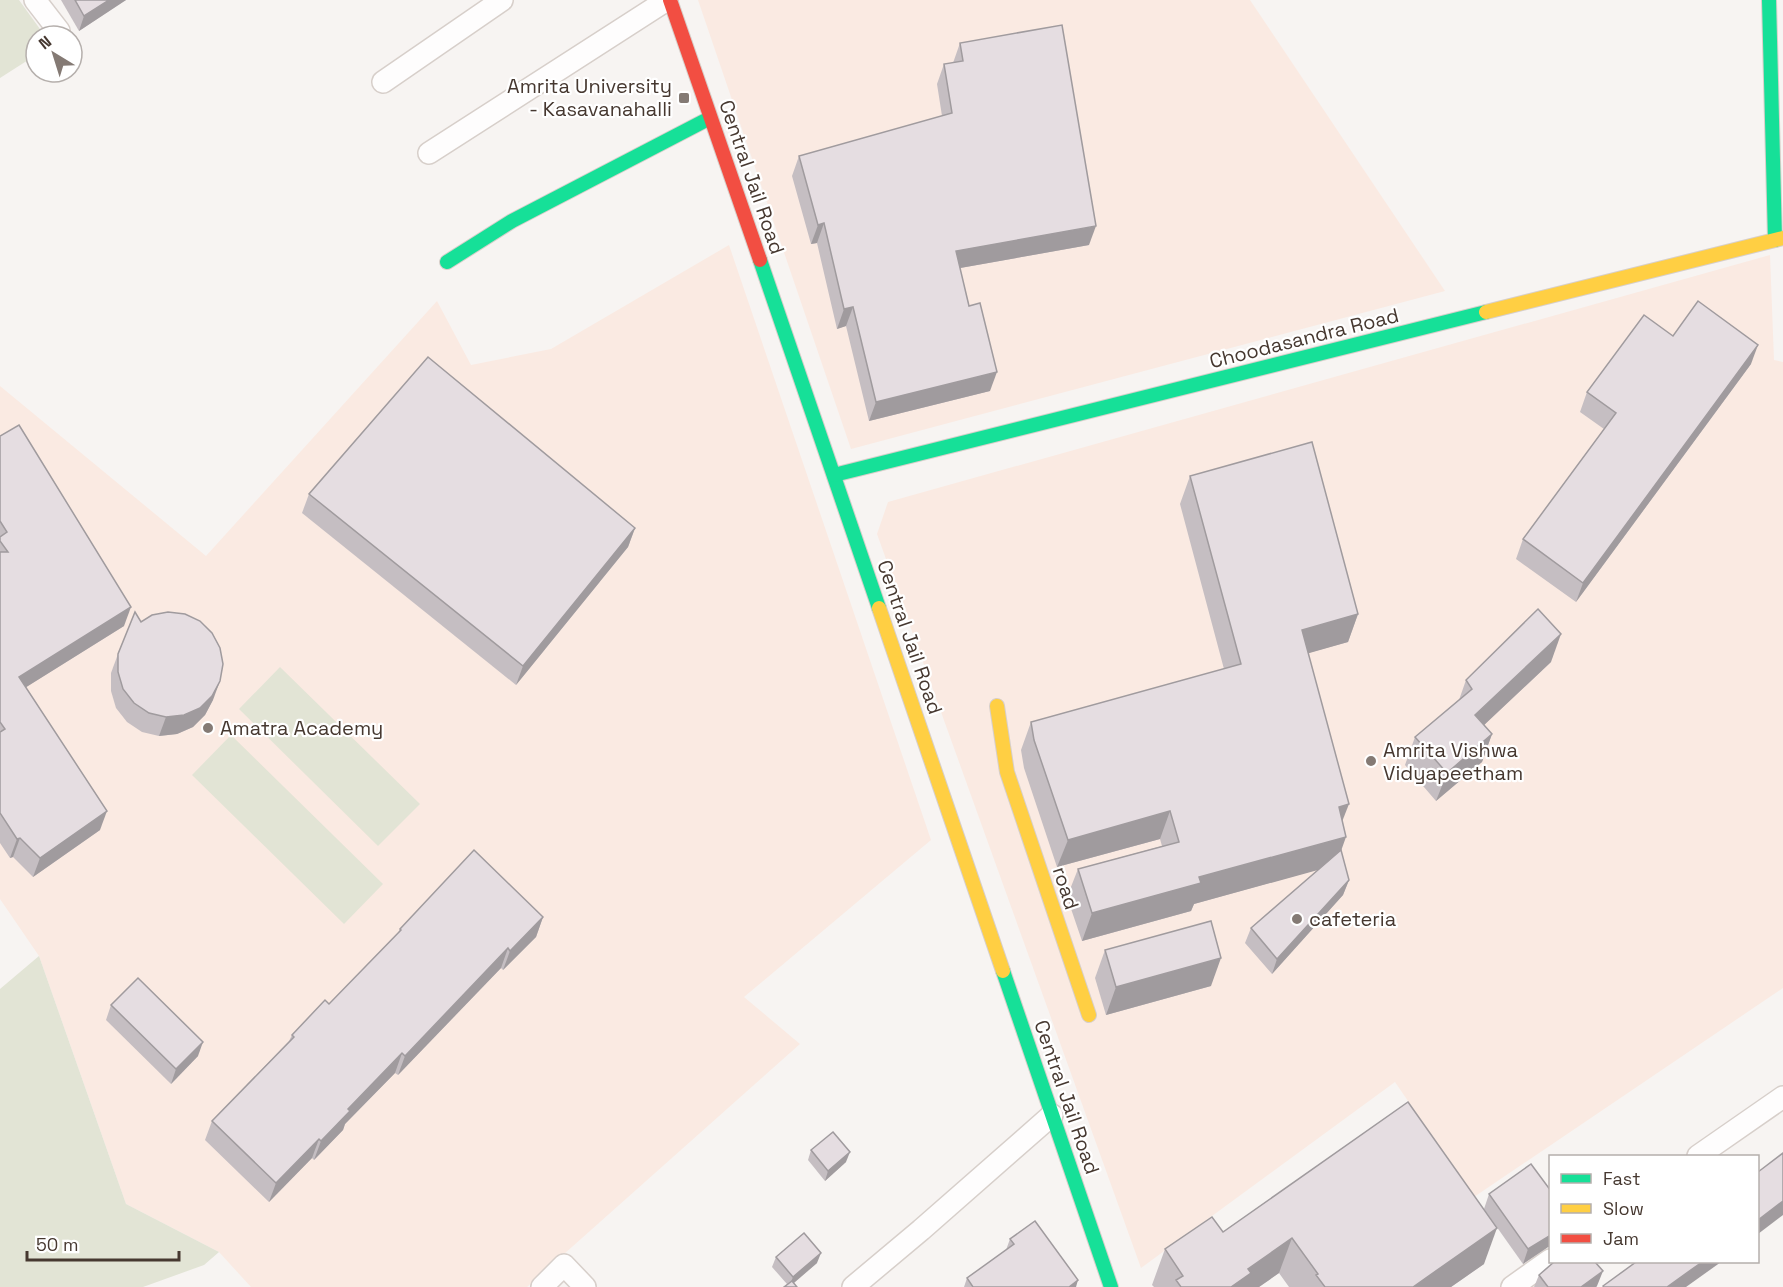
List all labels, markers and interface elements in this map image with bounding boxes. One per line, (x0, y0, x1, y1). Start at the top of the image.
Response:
north arrow (24, 24, 84, 84)
text: N (34, 31, 56, 54)
place label: Amrita University - Kasavanahalli (507, 73, 672, 122)
marker: Amrita University - Kasavanahalli (677, 91, 691, 105)
street label: Central Jail Road (713, 96, 791, 258)
street label: Choodasandra Road (1207, 302, 1401, 374)
street label: Central Jail Road (871, 556, 949, 718)
place label: Amatra Academy (220, 715, 383, 741)
marker: Amatra Academy (201, 721, 215, 735)
place label: Amrita Vishwa Vidyapeetham (1383, 737, 1523, 786)
marker: Amrita Vishwa Vidyapeetham (1364, 754, 1378, 768)
street label: road (1047, 863, 1085, 913)
place label: cafeteria (1309, 906, 1396, 932)
marker: cafeteria (1290, 912, 1304, 926)
street label: Central Jail Road (1028, 1016, 1106, 1178)
legend (1549, 1155, 1759, 1263)
text: Fast (1603, 1167, 1640, 1190)
text: Slow (1603, 1197, 1644, 1220)
scale bar (27, 1224, 178, 1262)
text: Jam (1603, 1227, 1639, 1250)
text: 50 m (36, 1233, 78, 1256)

